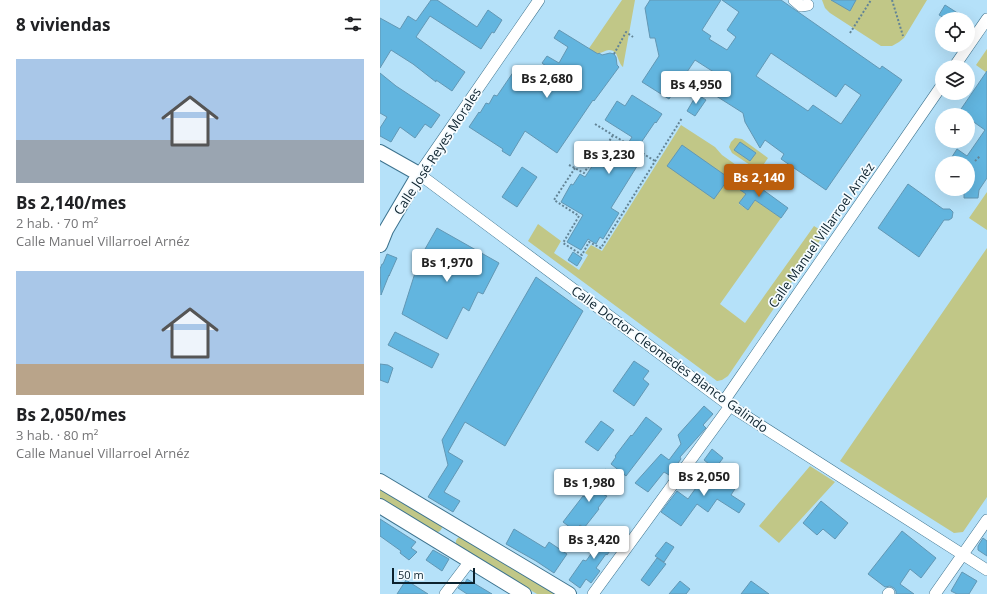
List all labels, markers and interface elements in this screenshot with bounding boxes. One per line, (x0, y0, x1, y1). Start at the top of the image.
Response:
map controls (935, 12, 975, 196)
button: locate (935, 12, 975, 52)
text: 8 viviendas (16, 13, 111, 36)
icon: filters (342, 13, 364, 35)
button: layers (935, 60, 975, 100)
pin: Bs 2,680 (506, 65, 588, 99)
text: Bs 2,680 (521, 69, 573, 87)
pin: Bs 4,950 (655, 71, 737, 105)
text: Bs 4,950 (670, 75, 722, 93)
street label: Calle José Reyes Morales (389, 84, 485, 218)
icon: home (154, 85, 226, 157)
button: + (935, 108, 975, 148)
pin: Bs 3,230 (568, 141, 650, 175)
text: Bs 3,230 (583, 145, 635, 163)
button: − (935, 156, 975, 196)
street label: Calle Manuel Villarroel Arnéz (764, 159, 878, 311)
pin: Bs 2,140 (718, 164, 800, 198)
text: Bs 2,140 (733, 168, 785, 186)
text: Bs 2,140/mes (16, 191, 126, 214)
text: 2 hab. · 70 m² (16, 214, 98, 232)
text: Calle Manuel Villarroel Arnéz (16, 232, 190, 250)
pin: Bs 1,970 (406, 249, 488, 283)
text: Bs 1,970 (421, 253, 473, 271)
street label: Calle Doctor Cleomedes Blanco Galindo (568, 281, 772, 437)
icon: home (154, 297, 226, 369)
text: Bs 2,050/mes (16, 403, 126, 426)
text: 3 hab. · 80 m² (16, 426, 98, 444)
text: Calle Manuel Villarroel Arnéz (16, 444, 190, 462)
pin: Bs 2,050 (663, 463, 745, 497)
text: Bs 2,050 (678, 467, 730, 485)
pin: Bs 1,980 (548, 469, 630, 503)
text: Bs 1,980 (563, 473, 615, 491)
pin: Bs 3,420 (553, 526, 635, 560)
text: Bs 3,420 (568, 530, 620, 548)
scale bar (392, 566, 475, 585)
text: 50 m (398, 567, 424, 582)

